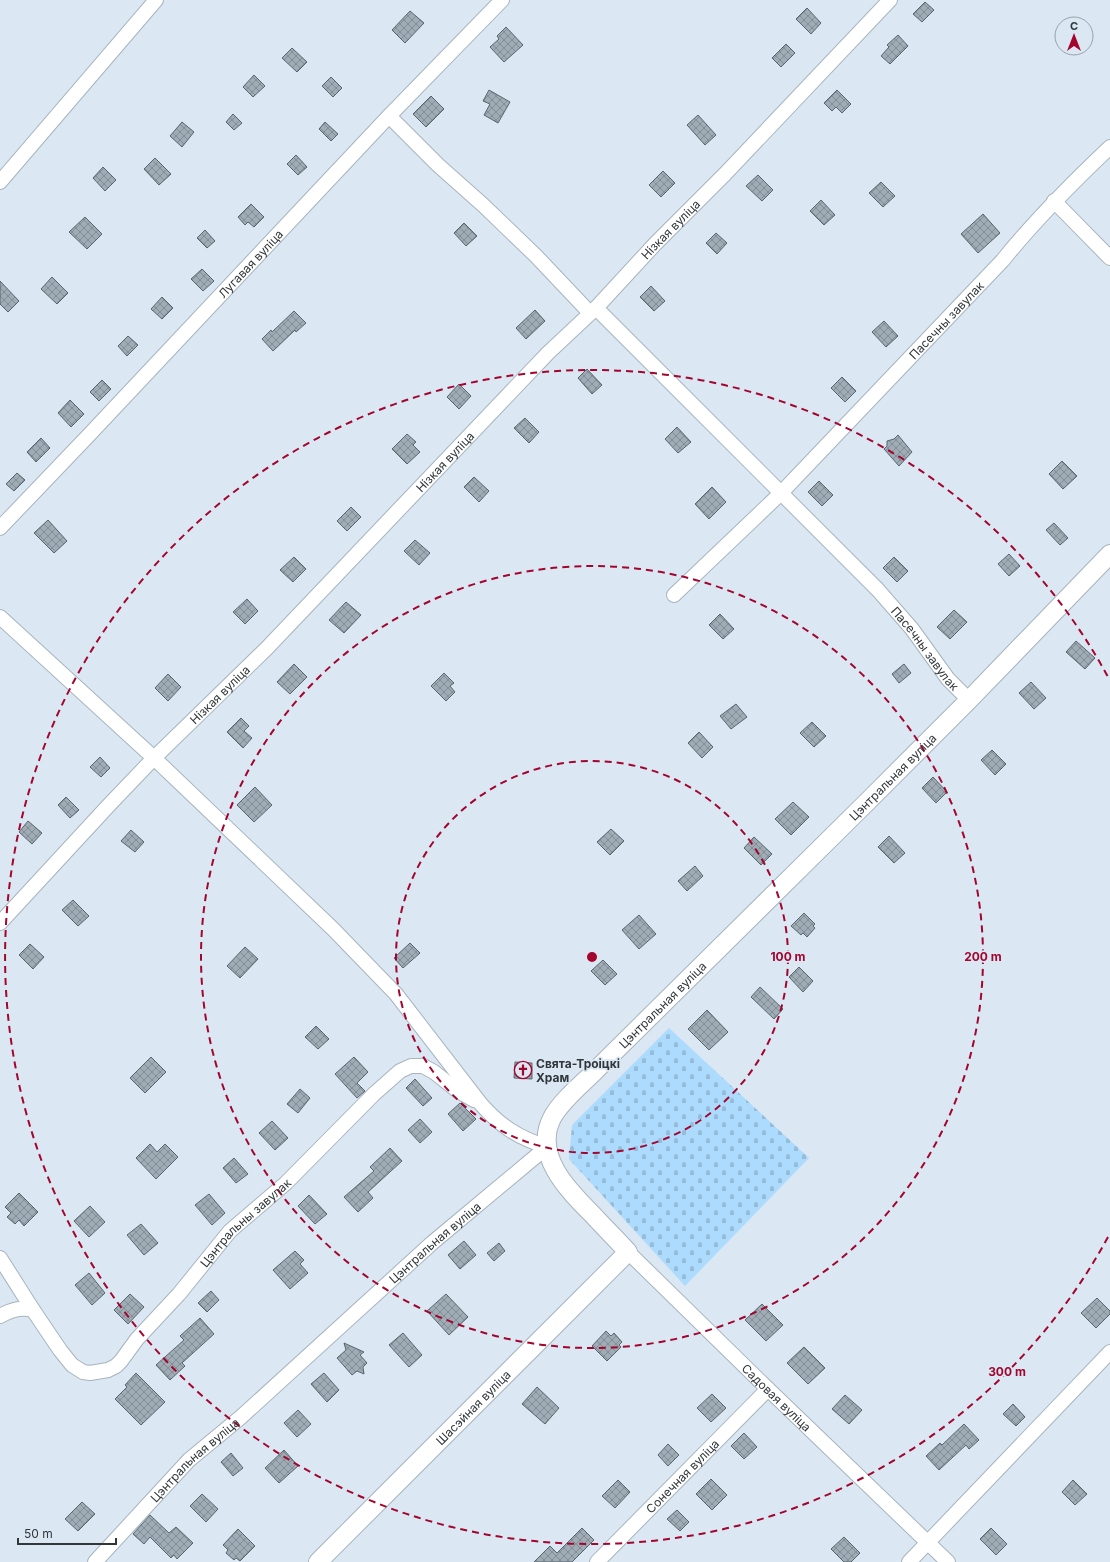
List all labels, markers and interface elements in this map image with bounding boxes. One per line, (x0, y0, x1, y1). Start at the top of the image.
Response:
north arrow (1054, 16, 1094, 56)
text: С (1070, 19, 1078, 33)
street label: Нізкая вуліца (638, 196, 703, 262)
street label: Лугавая вуліца (215, 226, 286, 301)
street label: Пасечны завулак (905, 277, 987, 362)
street label: Нізкая вуліца (412, 428, 477, 495)
street label: Пасечны завулак (888, 603, 963, 694)
street label: Нізкая вуліца (186, 662, 253, 727)
street label: Цэнтральная вуліца (846, 730, 939, 823)
text: 100 m (770, 949, 806, 964)
text: 200 m (964, 949, 1002, 964)
centre of rings (585, 950, 599, 964)
street label: Цэнтральная вуліца (615, 958, 709, 1051)
place label: Свята-Троіцкі Храм (536, 1056, 620, 1085)
church icon: Свята-Троіцкі Храм (513, 1060, 533, 1080)
street label: Цэнтральны завулак (197, 1175, 294, 1270)
street label: Цэнтральная вуліца (386, 1198, 484, 1286)
street label: Садовая вуліца (739, 1360, 815, 1434)
text: 300 m (988, 1364, 1026, 1379)
street label: Шасэйная вуліца (432, 1367, 513, 1448)
street label: Цэнтральная вуліца (147, 1414, 242, 1505)
street label: Сонечная вуліца (642, 1436, 722, 1516)
scale bar (18, 1520, 116, 1546)
text: 50 m (24, 1526, 53, 1541)

